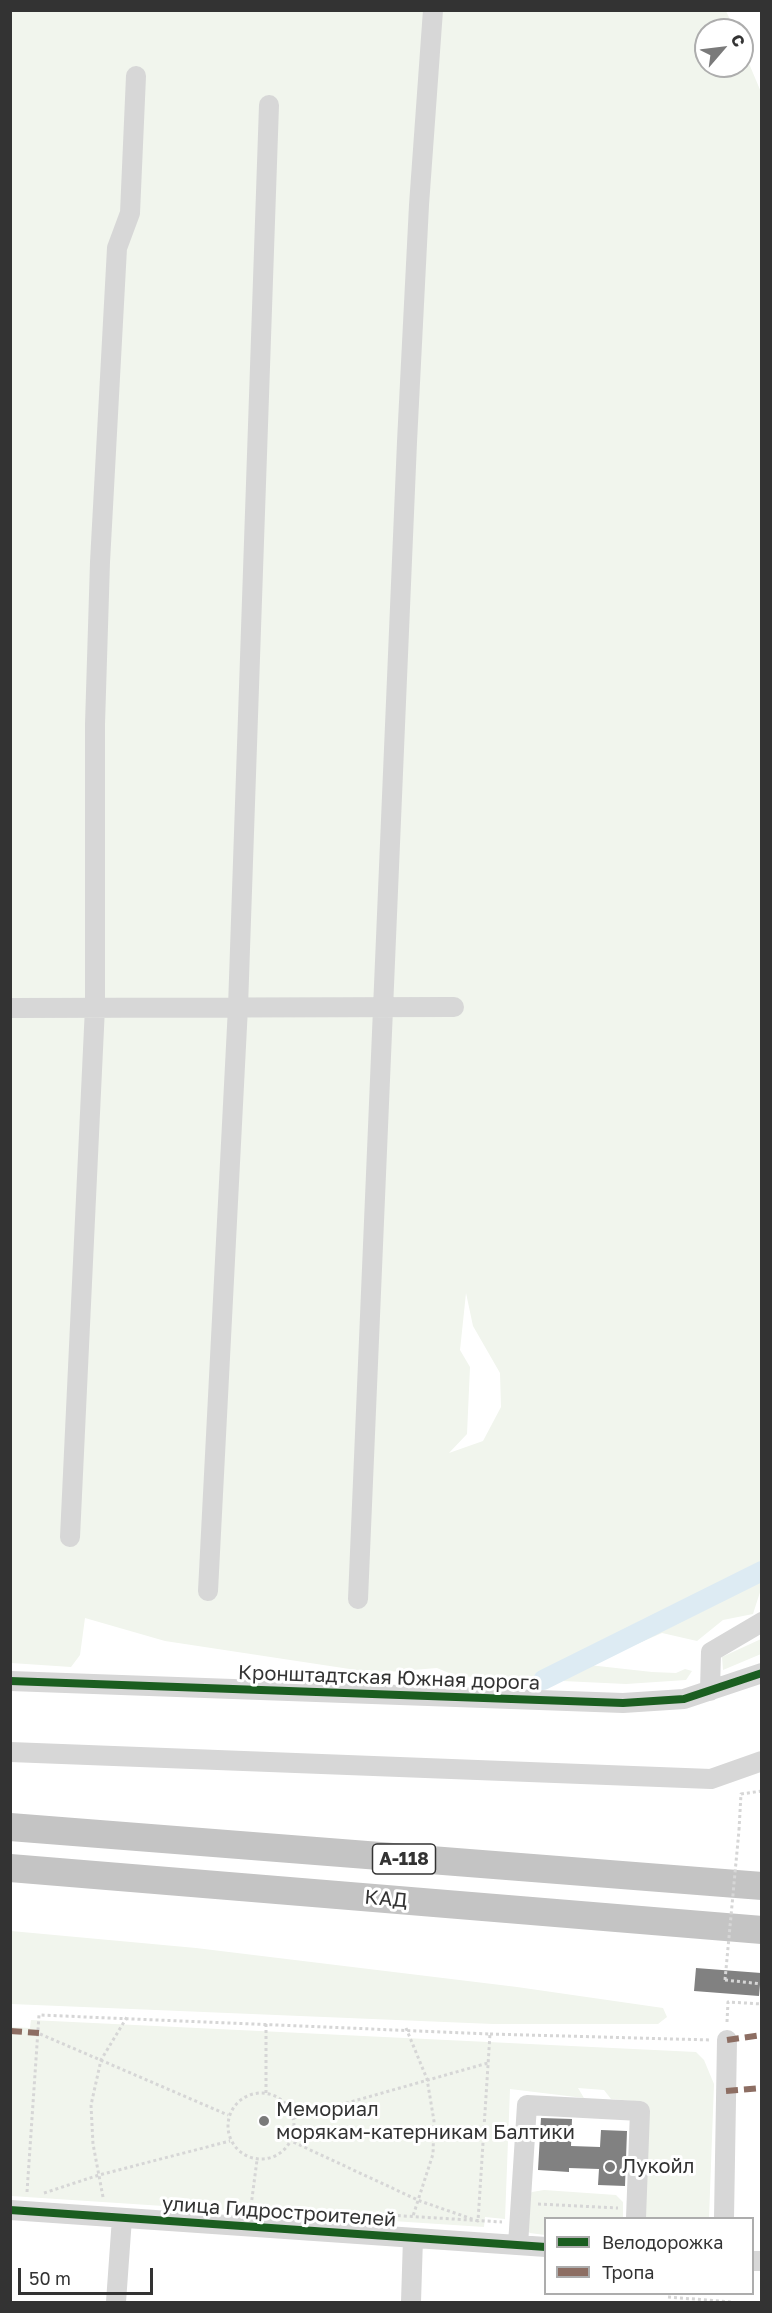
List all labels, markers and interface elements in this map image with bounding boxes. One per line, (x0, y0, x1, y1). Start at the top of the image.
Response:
north arrow (694, 18, 754, 78)
text: С (727, 31, 750, 50)
street label: Кронштадтская Южная дорога (238, 1661, 540, 1695)
road number: А-118 (372, 1844, 436, 1874)
street label: КАД (364, 1885, 408, 1913)
place label: Мемориал морякам-катерникам Балтики (276, 2098, 575, 2145)
marker: Мемориал морякам-катерникам Балтики (257, 2114, 271, 2128)
place label: Лукойл (622, 2155, 694, 2179)
marker: Лукойл (603, 2160, 617, 2174)
street label: улица Гидростроителей (161, 2192, 397, 2232)
legend (544, 2217, 754, 2295)
text: Велодорожка (602, 2231, 723, 2253)
scale bar (21, 2256, 156, 2294)
text: Тропа (602, 2261, 654, 2283)
text: 50 m (29, 2267, 71, 2289)

